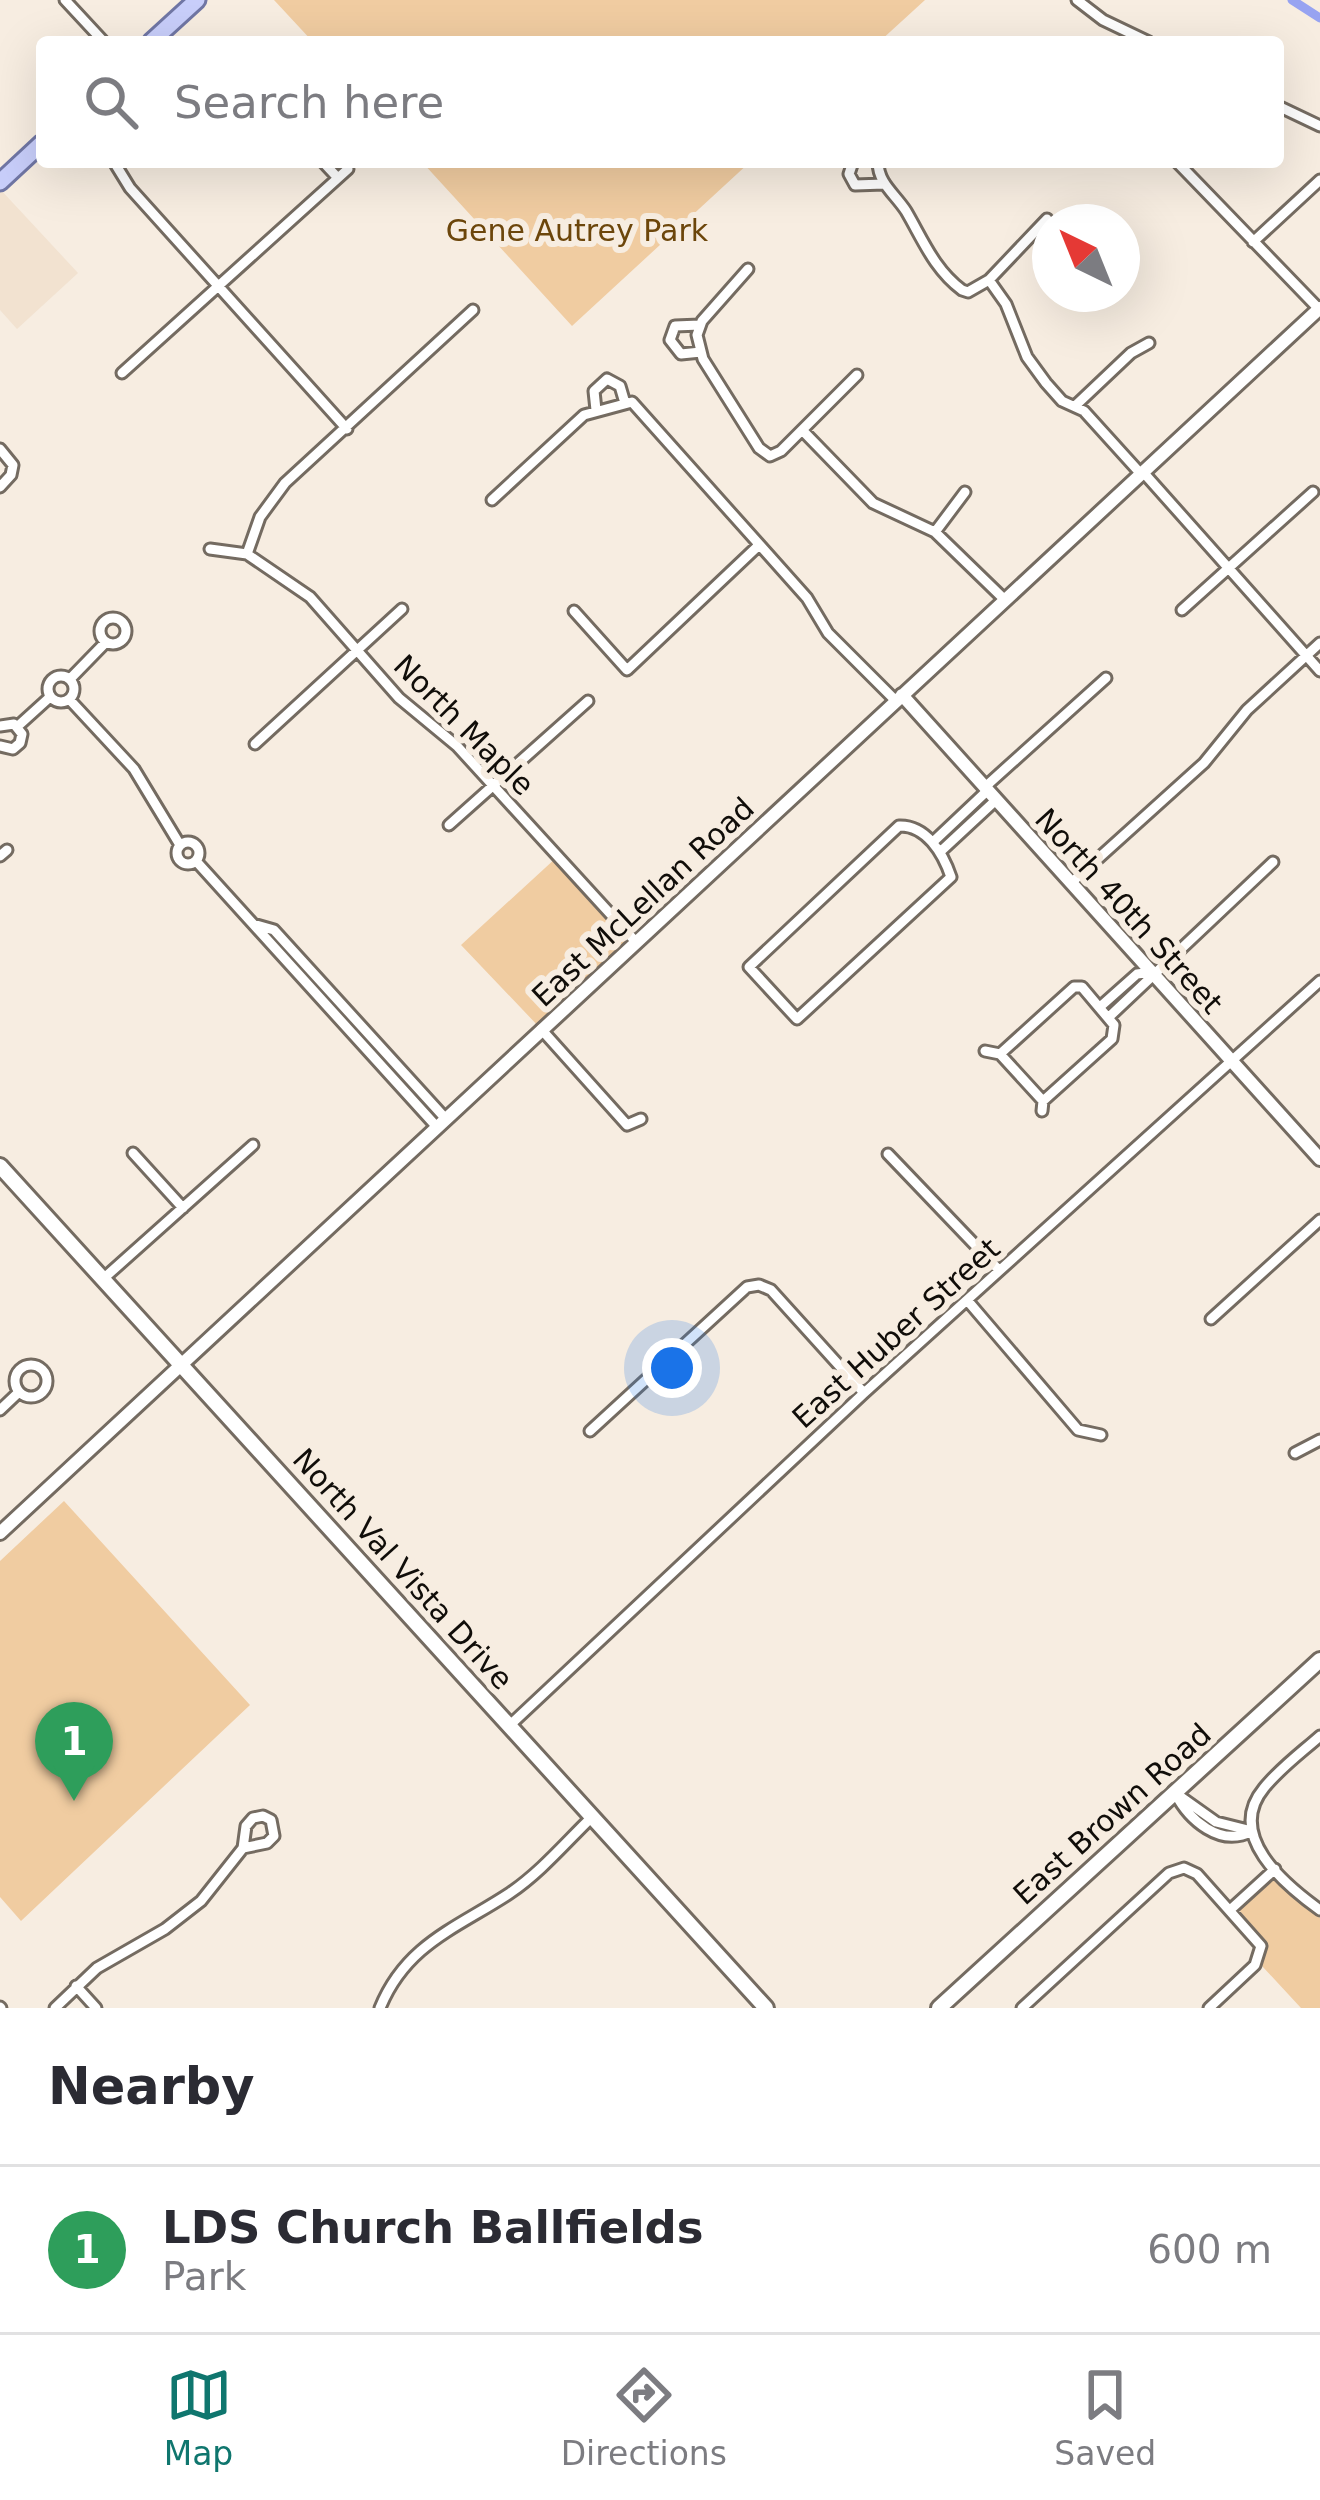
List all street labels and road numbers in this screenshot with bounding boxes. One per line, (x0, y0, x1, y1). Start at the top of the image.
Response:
street label: North Maple (387, 648, 541, 802)
street label: East McLellan Road (525, 790, 761, 1014)
street label: North 40th Street (1028, 802, 1230, 1021)
street label: East Huber Street (785, 1231, 1007, 1435)
street label: North Val Vista Drive (286, 1442, 520, 1696)
street label: East Brown Road (1006, 1716, 1218, 1912)

